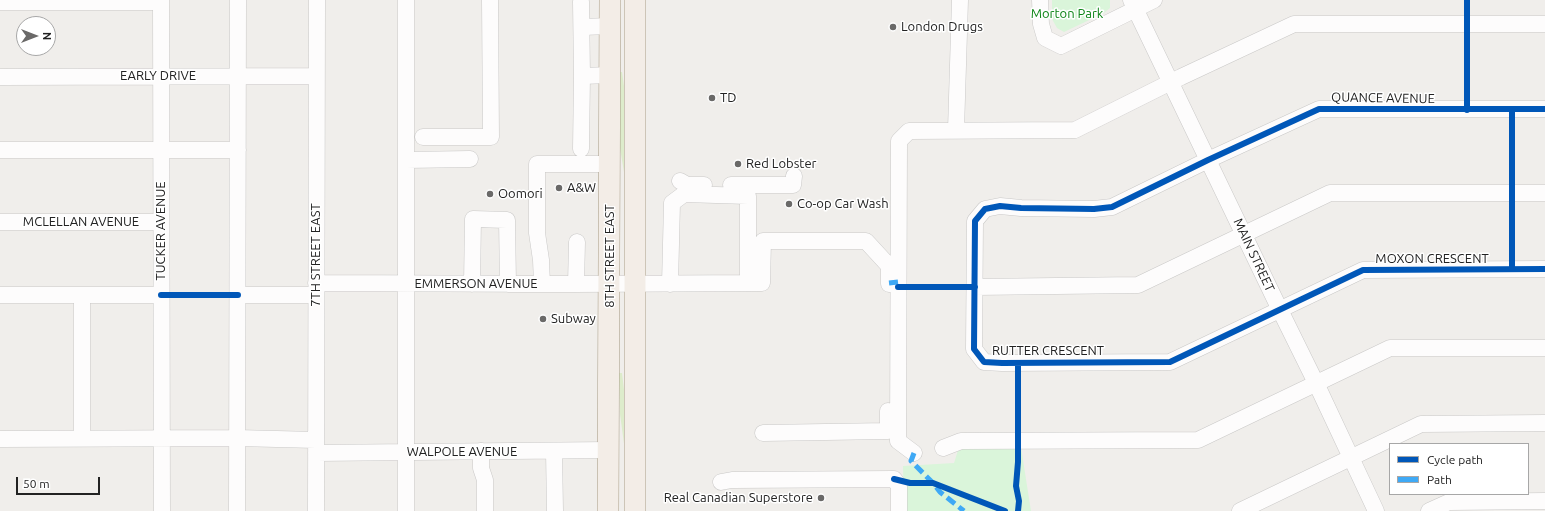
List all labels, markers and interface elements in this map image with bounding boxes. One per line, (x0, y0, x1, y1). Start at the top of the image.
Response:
park label: Morton Park (1031, 6, 1103, 22)
north arrow (16, 16, 56, 56)
place label: London Drugs (901, 19, 983, 35)
marker: London Drugs (888, 22, 898, 32)
text: N (41, 32, 53, 40)
street label: EARLY DRIVE (120, 68, 196, 84)
street label: QUANCE AVENUE (1331, 89, 1435, 107)
place label: TD (720, 90, 736, 106)
marker: TD (707, 93, 717, 103)
place label: Red Lobster (746, 156, 816, 172)
marker: Red Lobster (733, 159, 743, 169)
place label: A&W (567, 180, 596, 196)
street label: TUCKER AVENUE (153, 181, 169, 281)
marker: A&W (554, 183, 564, 193)
place label: Oomori (498, 186, 543, 202)
marker: Oomori (485, 189, 495, 199)
place label: Co-op Car Wash (797, 196, 889, 212)
marker: Co-op Car Wash (784, 199, 794, 209)
street label: 7TH STREET EAST (308, 203, 324, 307)
street label: 8TH STREET EAST (602, 204, 618, 308)
street label: MCLELLAN AVENUE (23, 214, 139, 230)
street label: MAIN STREET (1230, 216, 1278, 294)
street label: MOXON CRESCENT (1375, 251, 1489, 267)
street label: EMMERSON AVENUE (414, 276, 538, 292)
place label: Subway (551, 311, 596, 327)
marker: Subway (538, 314, 548, 324)
street label: RUTTER CRESCENT (992, 343, 1104, 359)
legend (1389, 443, 1529, 495)
street label: WALPOLE AVENUE (407, 444, 517, 460)
text: Cycle path (1427, 453, 1483, 466)
scale bar (18, 469, 102, 495)
text: Path (1427, 473, 1452, 486)
text: 50 m (23, 477, 50, 490)
place label: Real Canadian Superstore (664, 490, 813, 506)
marker: Real Canadian Superstore (816, 493, 826, 503)

